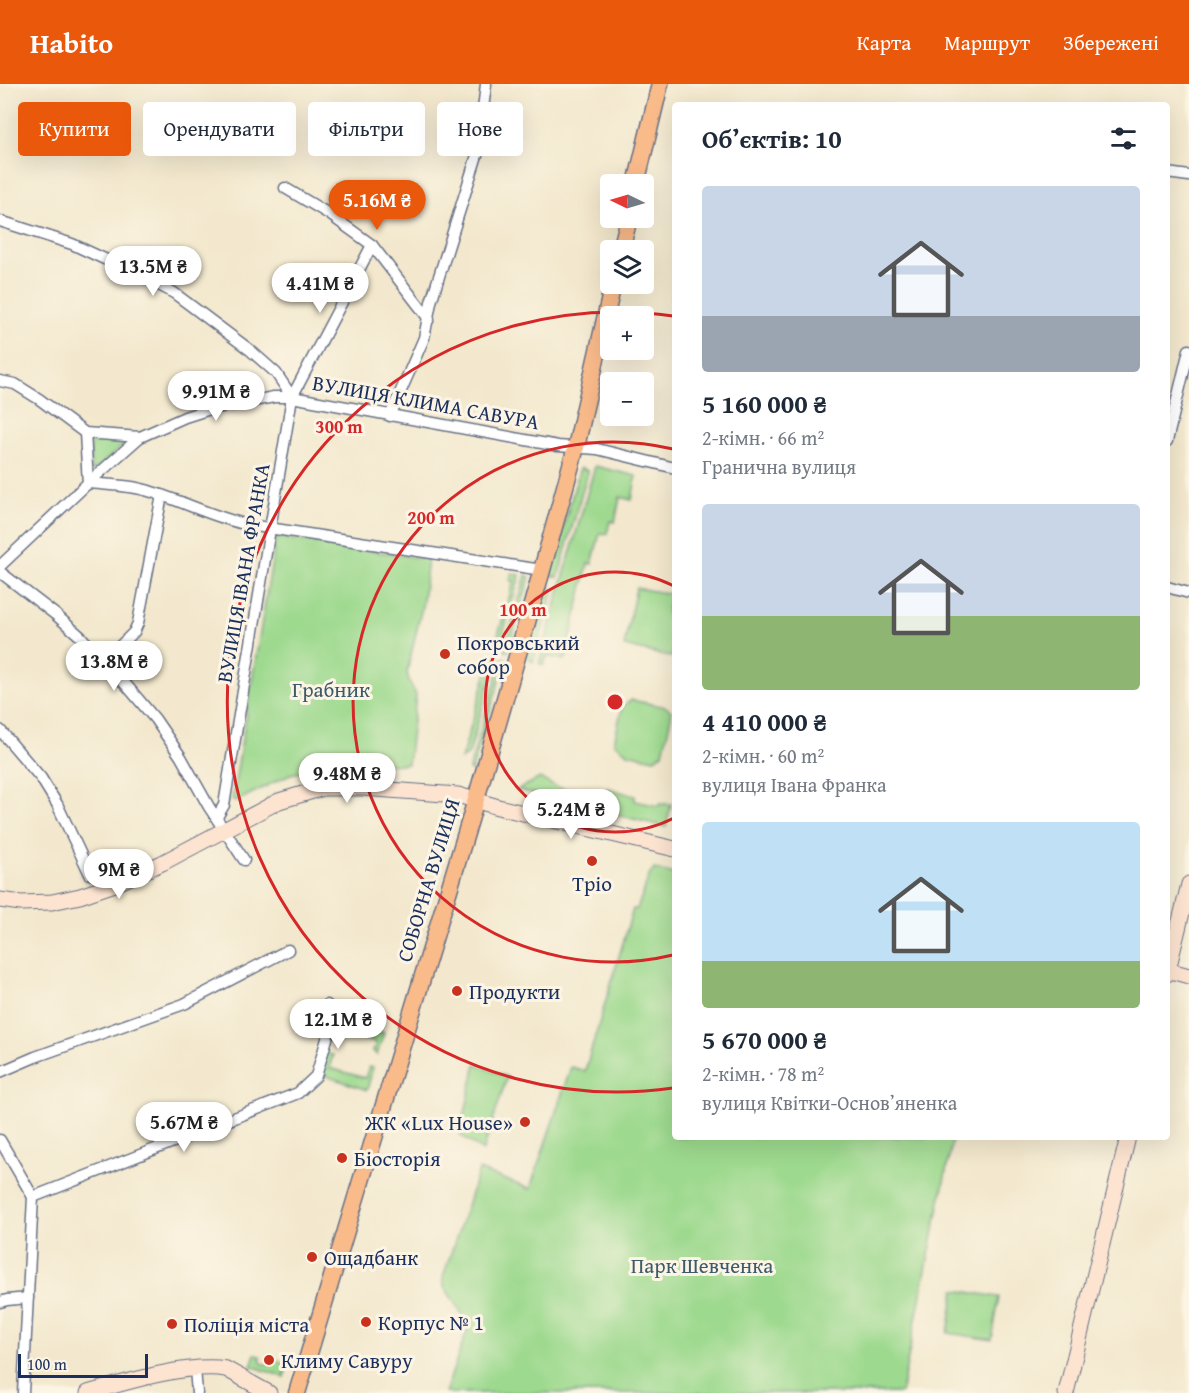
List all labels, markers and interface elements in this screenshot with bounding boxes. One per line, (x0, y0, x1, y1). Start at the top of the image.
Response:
text: Habito (30, 22, 113, 63)
text: Карта (857, 27, 911, 58)
text: Маршрут (944, 27, 1030, 58)
text: Збережені (1063, 27, 1159, 58)
chip: Купити (18, 102, 131, 156)
chip: Орендувати (143, 102, 296, 156)
chip: Фільтри (308, 102, 425, 156)
chip: Нове (437, 102, 523, 156)
text: Об’єктів: 10 (702, 119, 842, 158)
icon: filters (1107, 122, 1140, 155)
north arrow (600, 174, 654, 228)
map controls (600, 174, 654, 426)
pin: 5.16M ₴ (322, 180, 432, 231)
text: 5.16M ₴ (343, 185, 411, 214)
icon: home (867, 225, 975, 333)
button: layers (600, 240, 654, 294)
pin: 13.5M ₴ (98, 246, 208, 297)
text: 13.5M ₴ (119, 251, 187, 280)
pin: 4.41M ₴ (265, 263, 375, 314)
text: 4.41M ₴ (286, 268, 354, 297)
button: + (600, 306, 654, 360)
street label: ВУЛИЦЯ КЛИМА САВУРА (310, 367, 542, 437)
pin: 9.91M ₴ (161, 371, 271, 422)
button: − (600, 372, 654, 426)
text: 9.91M ₴ (182, 376, 250, 405)
text: 5 160 000 ₴ (702, 384, 827, 423)
text: 300 m (315, 413, 363, 440)
text: 2-кімн. · 66 m² (702, 423, 824, 452)
text: Гранична вулиця (702, 452, 856, 481)
street label: ВУЛИЦЯ ІВАНА ФРАНКА (208, 461, 278, 685)
text: 200 m (407, 504, 455, 531)
icon: home (867, 543, 975, 651)
text: 100 m (499, 596, 547, 623)
place label: Покровський собор (457, 627, 580, 682)
pin: 13.8M ₴ (59, 641, 169, 692)
text: 13.8M ₴ (80, 646, 148, 675)
marker: Покровський собор (438, 647, 452, 661)
park label: Грабник (292, 674, 370, 705)
centre of rings (605, 692, 625, 712)
text: 4 410 000 ₴ (702, 702, 827, 741)
text: 2-кімн. · 60 m² (702, 741, 824, 770)
pin: 9.48M ₴ (292, 753, 402, 804)
text: 9.48M ₴ (313, 758, 381, 787)
text: вулиця Івана Франка (702, 770, 887, 799)
pin: 5.24M ₴ (516, 789, 626, 840)
street label: СОБОРНА ВУЛИЦЯ (388, 794, 468, 966)
text: 5.24M ₴ (537, 794, 605, 823)
pin: 9M ₴ (83, 849, 155, 900)
text: 9M ₴ (98, 854, 140, 883)
marker: Тріо (585, 854, 599, 868)
icon: home (867, 861, 975, 969)
place label: Тріо (572, 868, 612, 899)
place label: Продукти (469, 976, 560, 1007)
marker: Продукти (450, 984, 464, 998)
pin: 12.1M ₴ (283, 999, 393, 1050)
text: 12.1M ₴ (304, 1004, 372, 1033)
text: 5 670 000 ₴ (702, 1020, 827, 1059)
text: 2-кімн. · 78 m² (702, 1059, 824, 1088)
text: вулиця Квітки-Основʼяненка (702, 1088, 957, 1117)
pin: 5.67M ₴ (129, 1102, 239, 1153)
text: 5.67M ₴ (150, 1107, 218, 1136)
place label: ЖК «Lux House» (364, 1107, 513, 1138)
marker: ЖК «Lux House» (518, 1115, 532, 1129)
place label: Біосторія (354, 1143, 441, 1174)
marker: Біосторія (335, 1151, 349, 1165)
place label: Ощадбанк (324, 1242, 418, 1273)
marker: Ощадбанк (305, 1250, 319, 1264)
park label: Парк Шевченка (631, 1250, 773, 1281)
place label: Корпус № 1 (378, 1307, 484, 1338)
place label: Поліція міста (184, 1309, 309, 1340)
marker: Корпус № 1 (359, 1315, 373, 1329)
marker: Поліція міста (165, 1317, 179, 1331)
place label: Климу Савуру (281, 1345, 413, 1376)
scale bar (18, 1351, 148, 1378)
text: 100 m (27, 1352, 67, 1376)
marker: Климу Савуру (262, 1353, 276, 1367)

